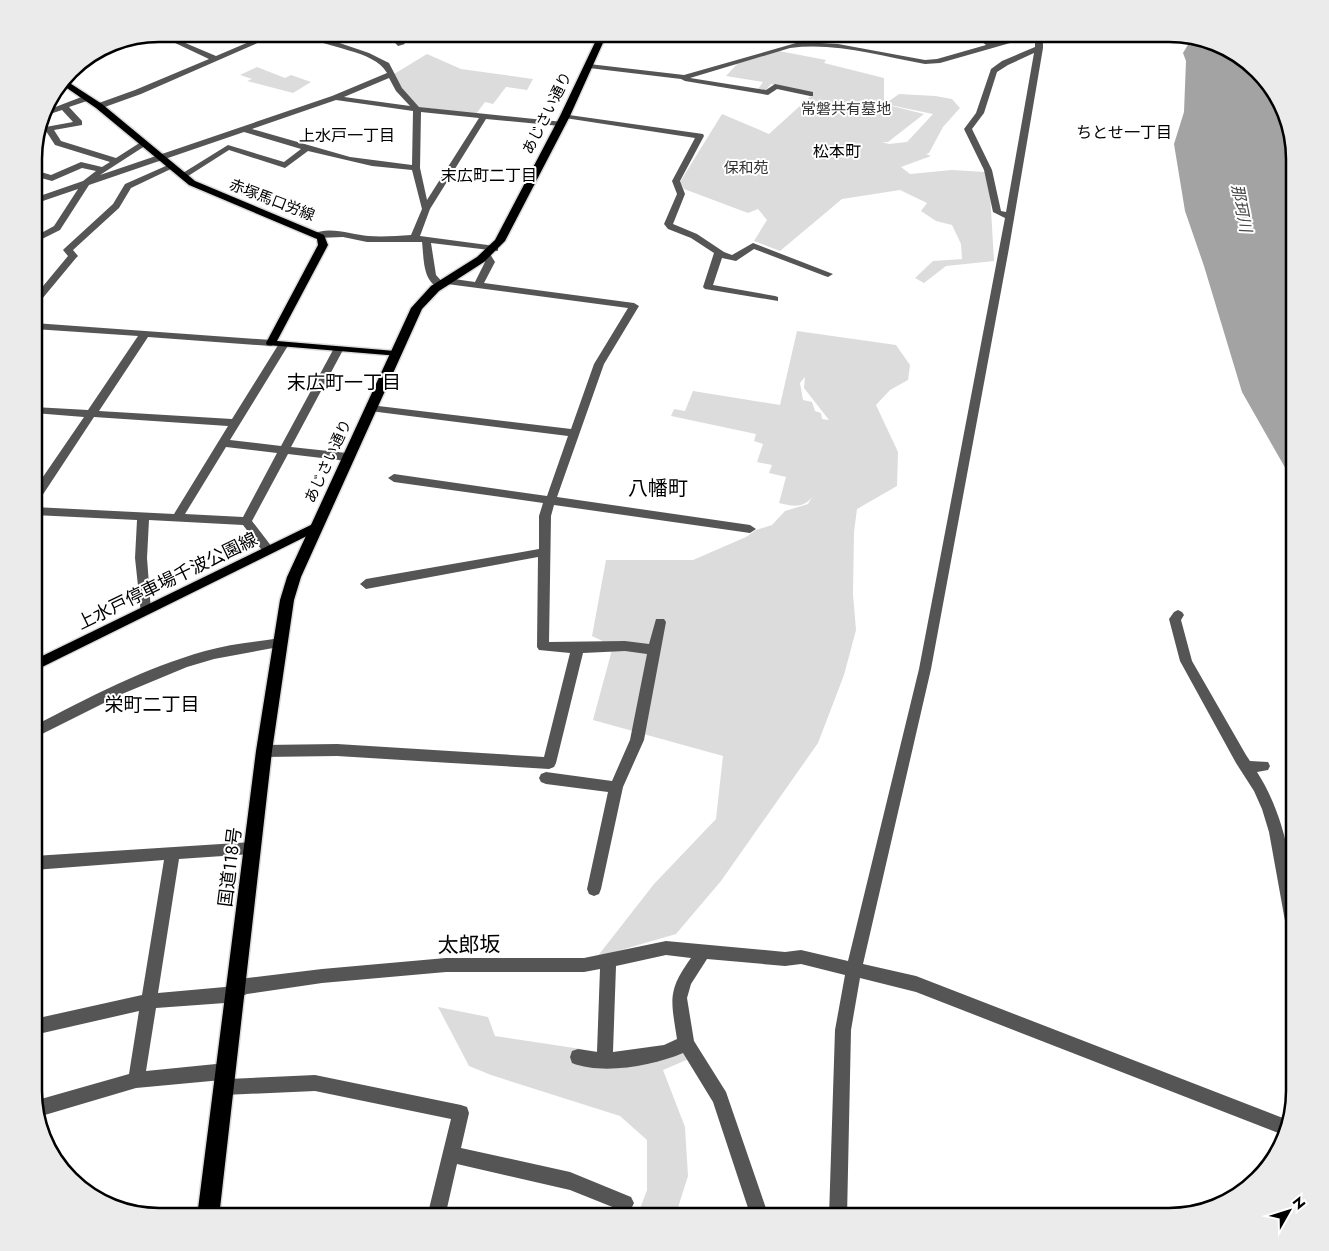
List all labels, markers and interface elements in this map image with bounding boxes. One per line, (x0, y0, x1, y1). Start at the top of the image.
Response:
street label: あじさい通り (517, 68, 577, 158)
park label: 常磐共有墓地 (801, 98, 891, 120)
district label: ちとせ一丁目 (1076, 121, 1172, 144)
district label: 上水戸一丁目 (299, 124, 395, 147)
district label: 松本町 (813, 140, 861, 163)
park label: 保和苑 (723, 157, 769, 179)
district label: 末広町二丁目 (441, 164, 537, 187)
street label: 赤塚馬口労線 (226, 174, 318, 226)
water label: 那珂川 (1226, 182, 1258, 236)
district label: 末広町一丁目 (287, 369, 401, 396)
street label: あじさい通り (299, 416, 357, 506)
district label: 八幡町 (628, 474, 688, 503)
street label: 上水戸停車場千波公園線 (72, 526, 262, 636)
district label: 栄町二丁目 (104, 691, 200, 718)
street label: 国道118号 (212, 826, 248, 908)
street label: 太郎坂 (437, 929, 501, 961)
north arrow (1264, 1186, 1314, 1236)
text: N (1288, 1192, 1310, 1213)

